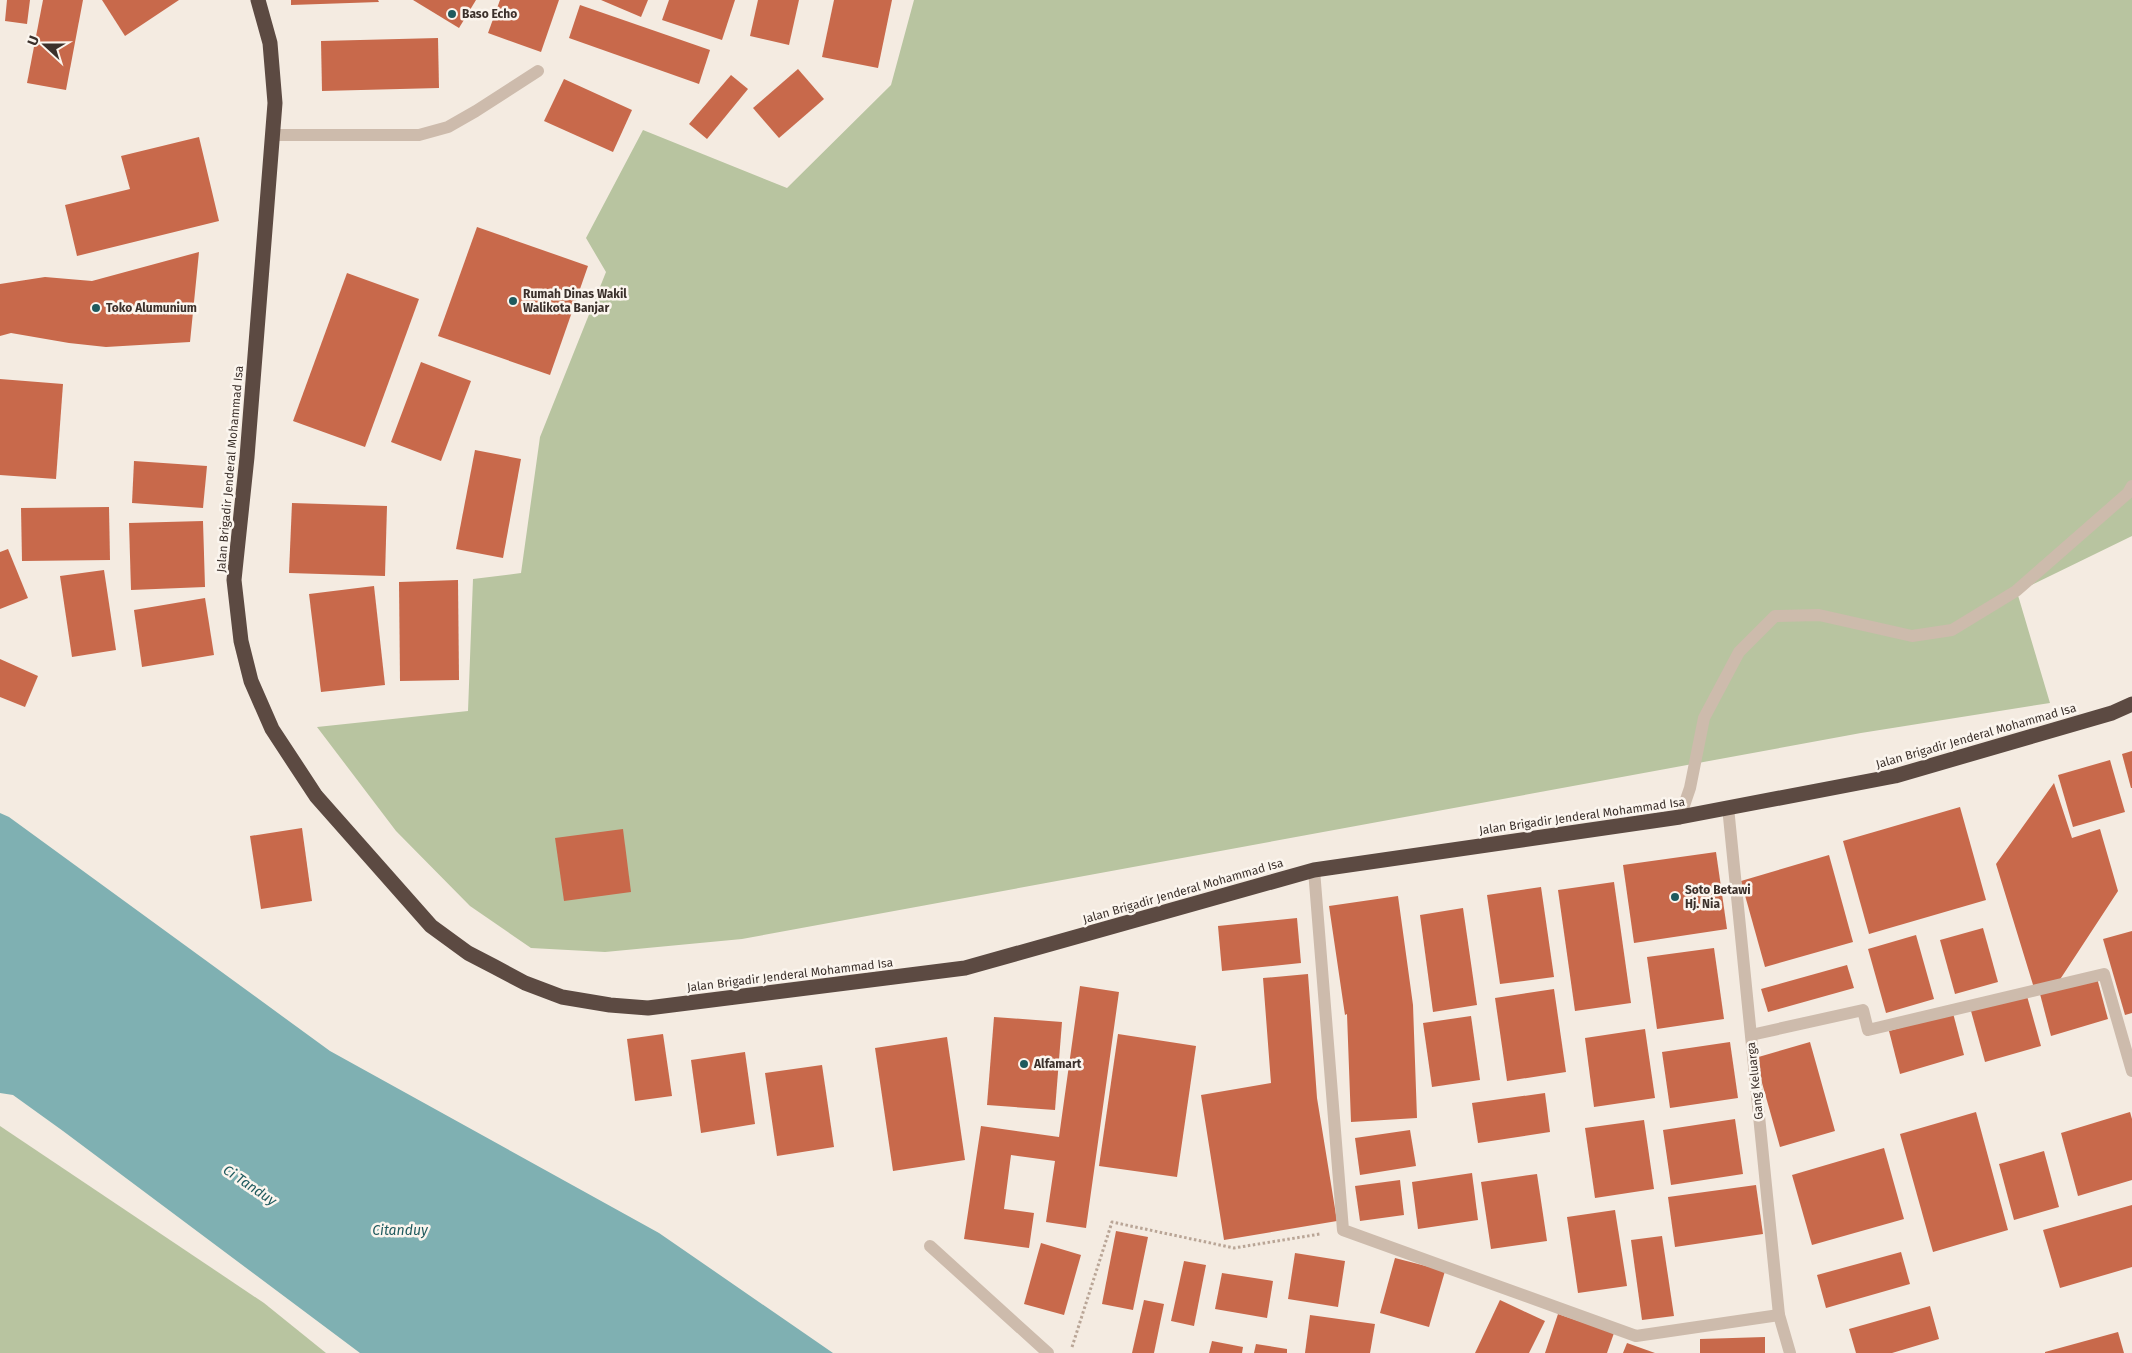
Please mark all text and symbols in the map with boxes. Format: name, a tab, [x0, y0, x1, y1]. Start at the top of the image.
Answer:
place label: Baso Echo	[462, 7, 517, 21]
marker: Baso Echo	[446, 8, 458, 20]
north arrow	[20, 20, 70, 70]
text: U	[24, 33, 43, 48]
place label: Rumah Dinas Wakil Walikota Banjar	[523, 287, 627, 315]
marker: Rumah Dinas Wakil Walikota Banjar	[507, 295, 519, 307]
place label: Toko Alumunium	[106, 301, 197, 315]
marker: Toko Alumunium	[90, 302, 102, 314]
street label: Jalan Brigadir Jenderal Mohammad Isa	[214, 365, 246, 573]
street label: Jalan Brigadir Jenderal Mohammad Isa	[1874, 701, 2078, 771]
street label: Jalan Brigadir Jenderal Mohammad Isa	[1478, 795, 1686, 837]
street label: Jalan Brigadir Jenderal Mohammad Isa	[1081, 856, 1285, 926]
place label: Soto Betawi Hj. Nia	[1685, 883, 1751, 911]
marker: Soto Betawi Hj. Nia	[1669, 891, 1681, 903]
street label: Jalan Brigadir Jenderal Mohammad Isa	[686, 955, 894, 995]
street label: Gang Keluarga	[1744, 1041, 1766, 1121]
place label: Alfamart	[1033, 1057, 1082, 1071]
marker: Alfamart	[1018, 1058, 1030, 1070]
water label: Ci Tanduy	[220, 1161, 281, 1210]
water label: Citanduy	[372, 1222, 429, 1239]

